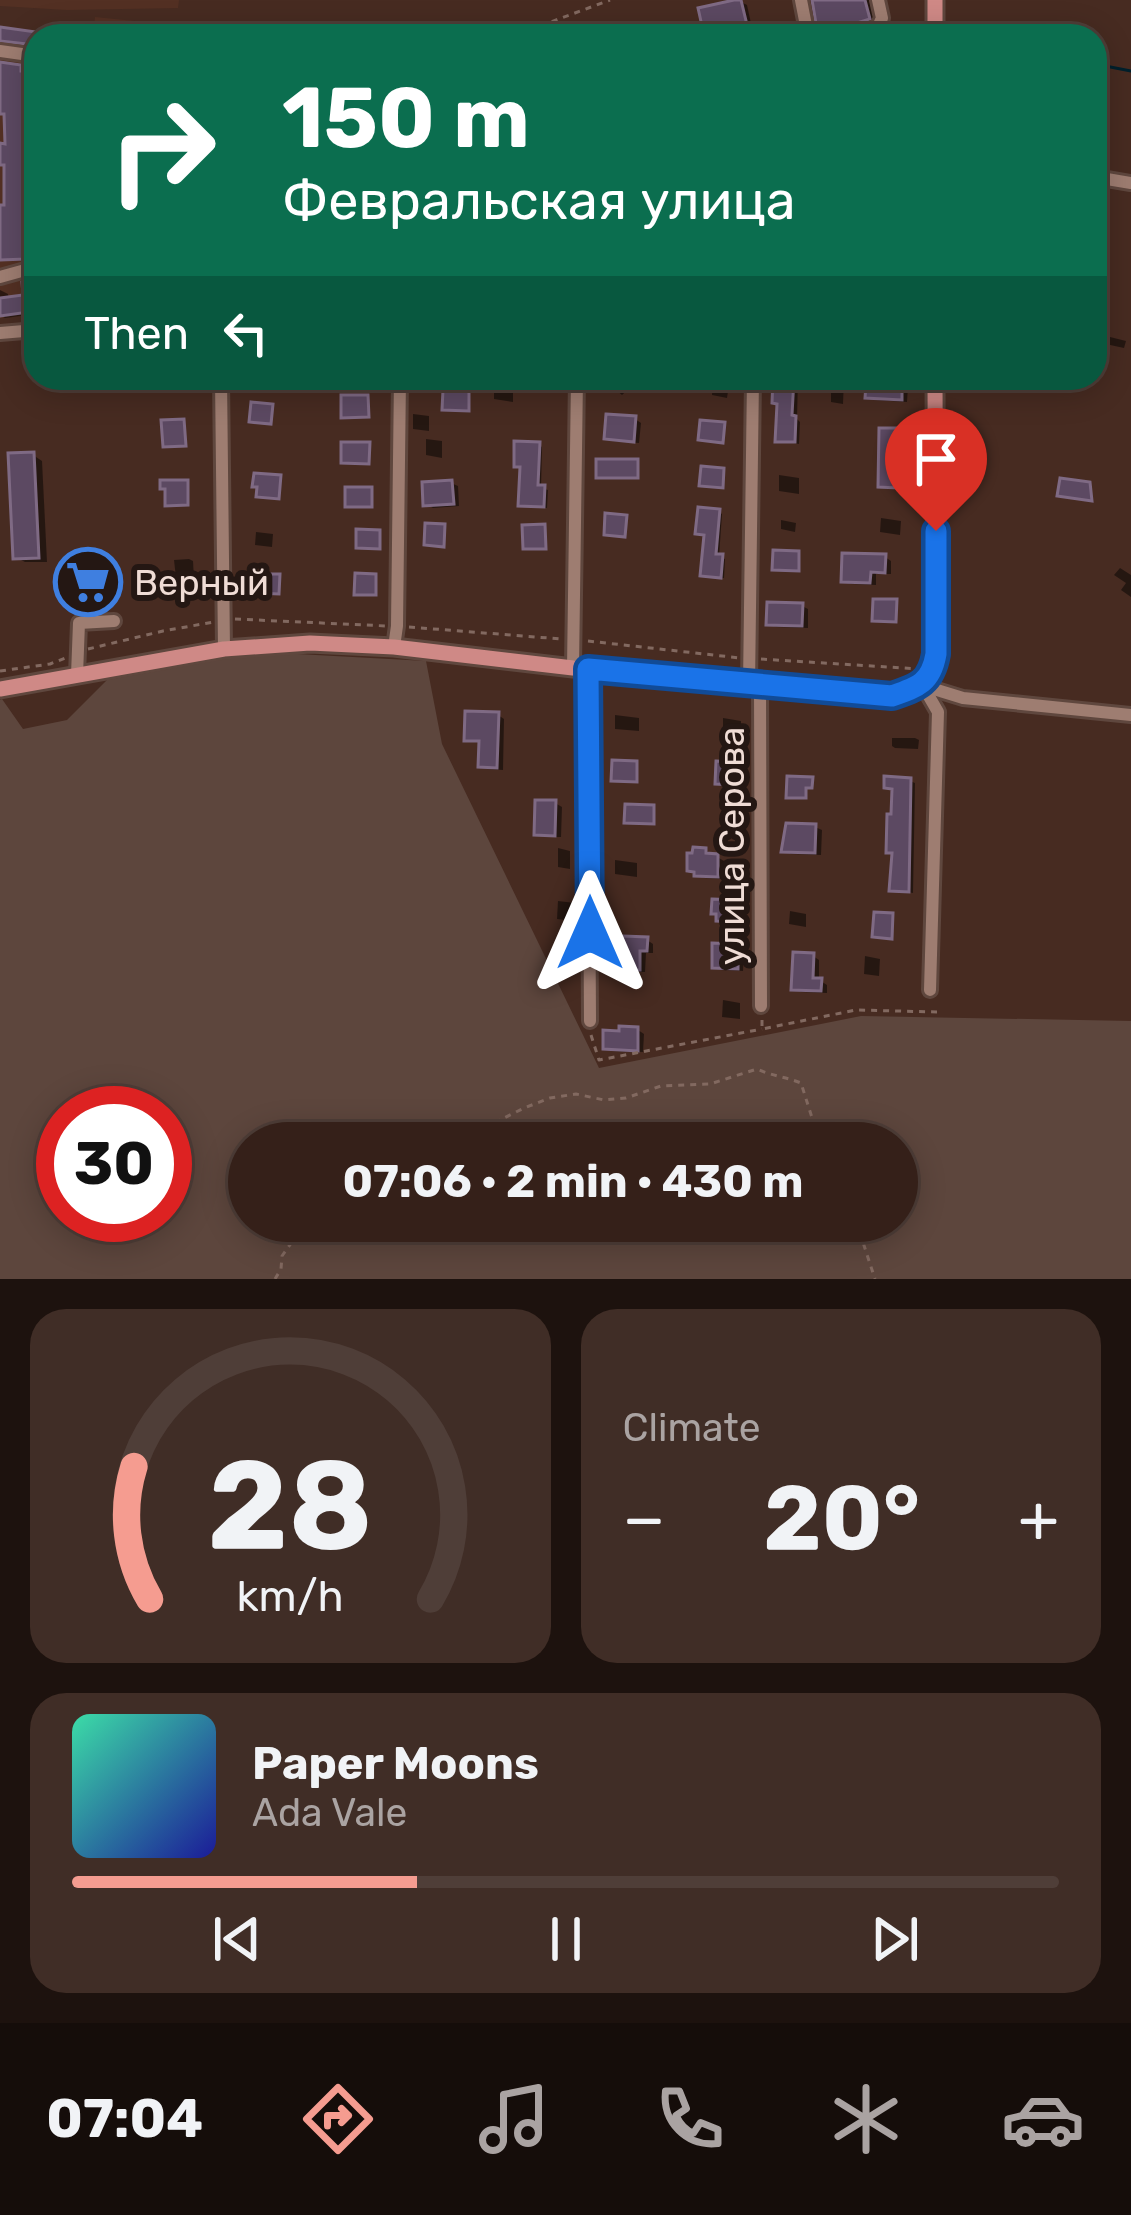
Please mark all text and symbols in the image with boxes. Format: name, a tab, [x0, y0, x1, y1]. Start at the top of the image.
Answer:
text: 150 m	[282, 68, 530, 168]
icon: right	[84, 72, 240, 228]
text: Февральская улица	[282, 169, 796, 233]
icon: left	[213, 300, 279, 366]
text: Then	[84, 307, 189, 360]
pin	[885, 408, 987, 531]
icon: arrive	[903, 426, 969, 492]
supermarket icon: Верный	[53, 547, 123, 617]
place label: Верный	[134, 561, 269, 604]
street label: улица Серова	[710, 727, 753, 965]
position arrow	[527, 870, 653, 996]
speed limit sign: 30	[36, 1086, 192, 1242]
text: 07:06 · 2 min · 430 m	[342, 1155, 804, 1208]
text: Climate	[623, 1405, 761, 1451]
text: 28	[207, 1431, 373, 1579]
text: 20°	[763, 1465, 920, 1572]
text: −	[623, 1479, 665, 1558]
text: +	[1018, 1479, 1059, 1558]
text: km/h	[237, 1571, 344, 1622]
text: Paper Moons	[252, 1737, 539, 1790]
text: Ada Vale	[252, 1790, 407, 1836]
icon: previous	[204, 1906, 270, 1972]
icon: pause	[533, 1906, 599, 1972]
icon: next	[862, 1906, 928, 1972]
icon: directions	[296, 2077, 380, 2161]
icon: music	[472, 2077, 556, 2161]
icon: phone	[648, 2077, 732, 2161]
icon: climate	[824, 2077, 908, 2161]
icon: car	[1001, 2077, 1085, 2161]
text: 07:04	[46, 2087, 203, 2151]

